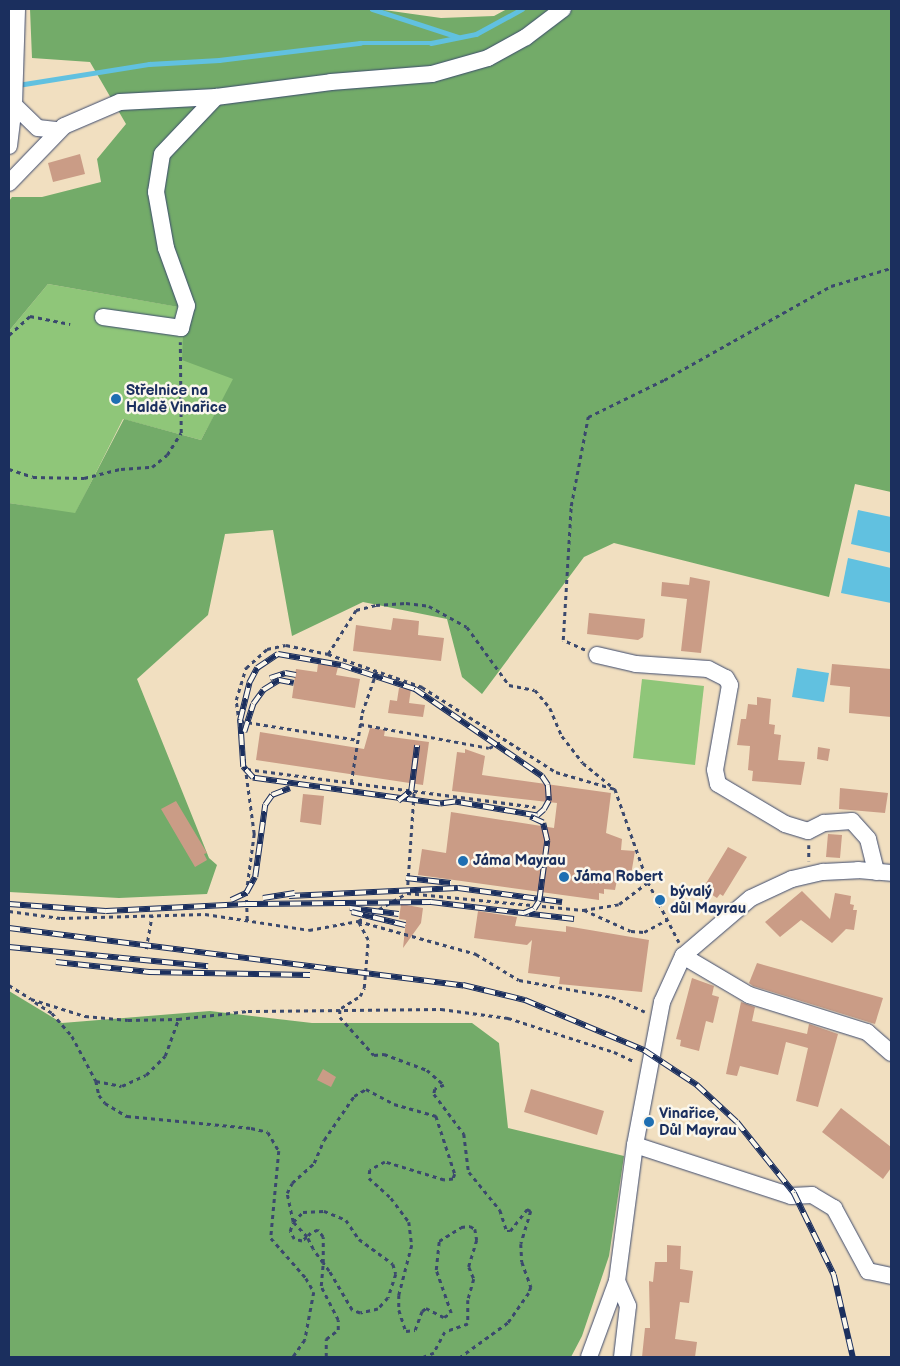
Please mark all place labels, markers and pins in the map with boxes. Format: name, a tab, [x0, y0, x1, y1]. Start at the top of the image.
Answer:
place label: Střelnice na Haldě Vinařice	[126, 381, 227, 416]
marker: Střelnice na Haldě Vinařice	[110, 393, 122, 405]
place label: Jáma Mayrau	[473, 852, 566, 870]
marker: Jáma Mayrau	[457, 855, 469, 867]
place label: Jáma Robert	[574, 868, 663, 886]
marker: Jáma Robert	[558, 871, 570, 883]
place label: bývalý důl Mayrau	[670, 882, 746, 917]
marker: bývalý důl Mayrau	[654, 894, 666, 906]
place label: Vinařice, Důl Mayrau	[659, 1104, 737, 1139]
marker: Vinařice, Důl Mayrau	[643, 1116, 655, 1128]

